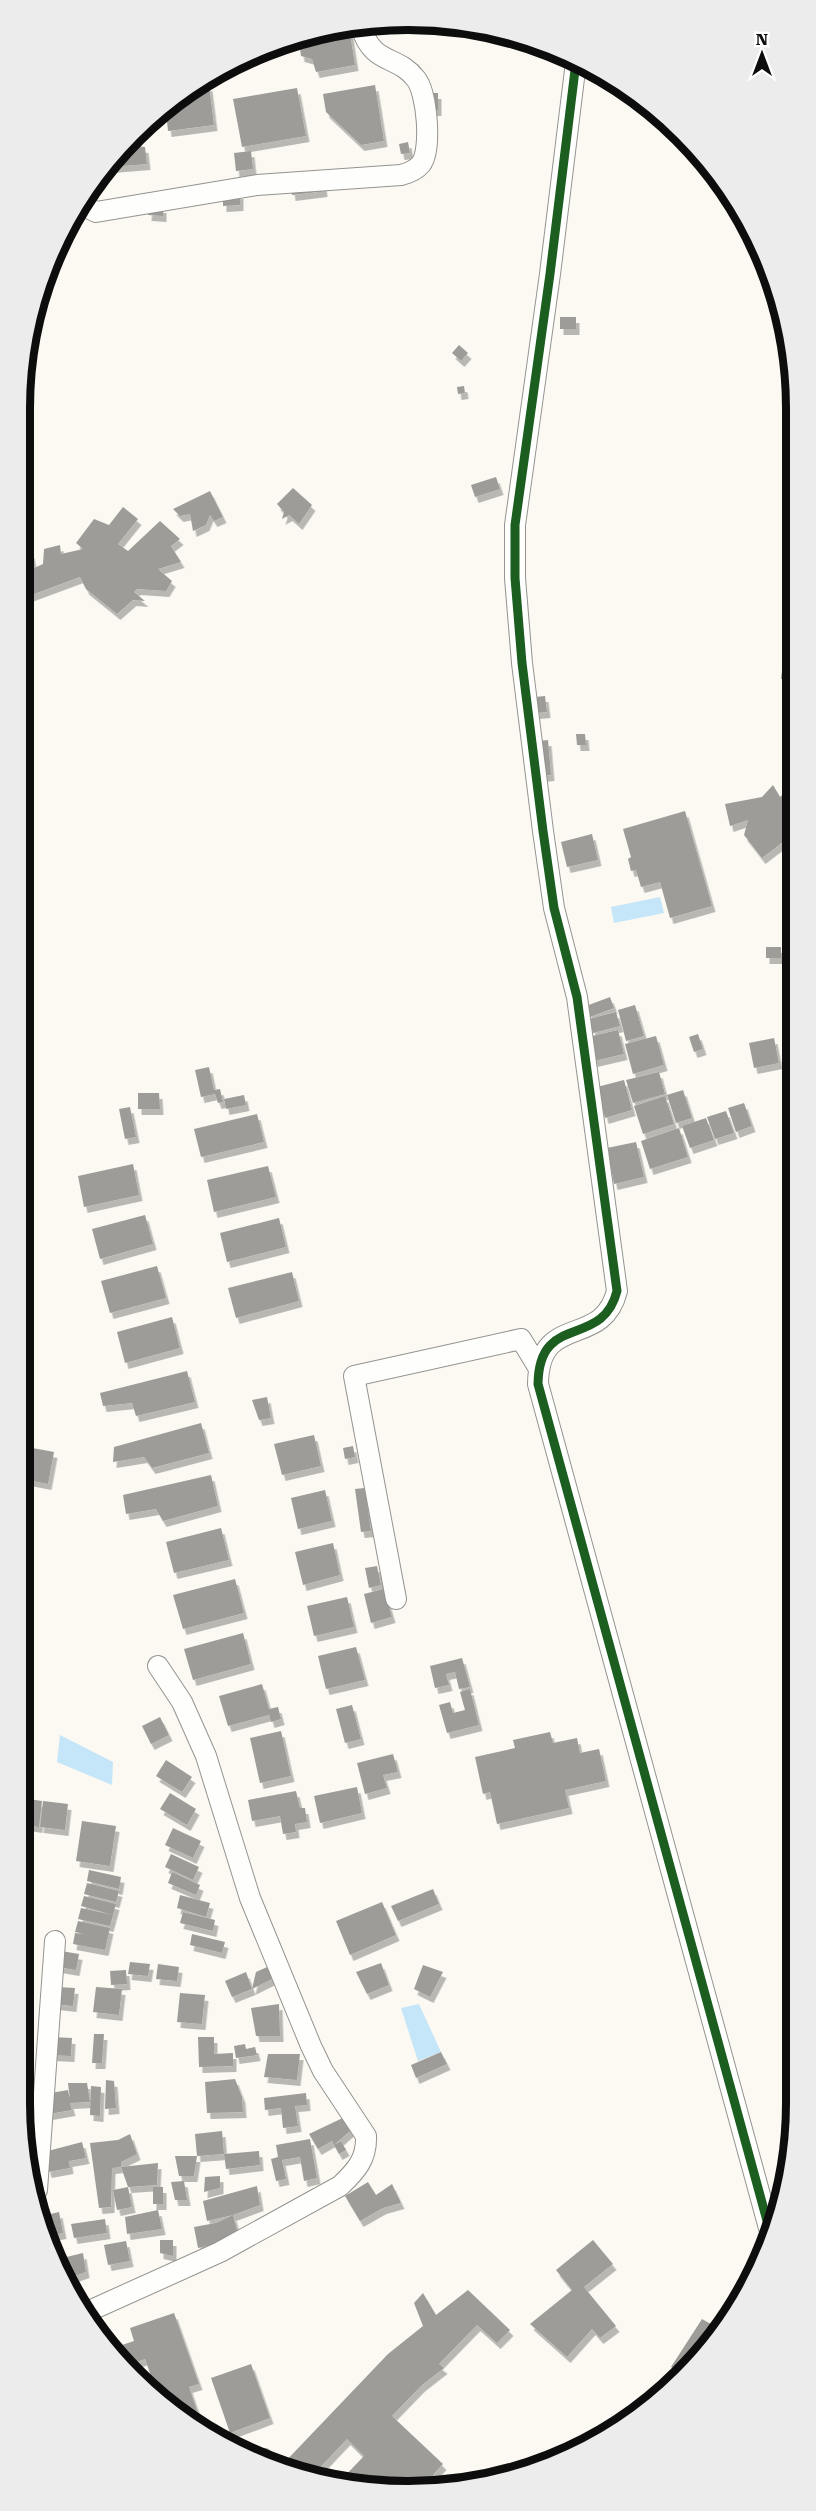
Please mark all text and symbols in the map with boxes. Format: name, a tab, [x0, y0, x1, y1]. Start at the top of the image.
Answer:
north arrow	[732, 24, 792, 84]
text: N	[756, 30, 768, 49]

